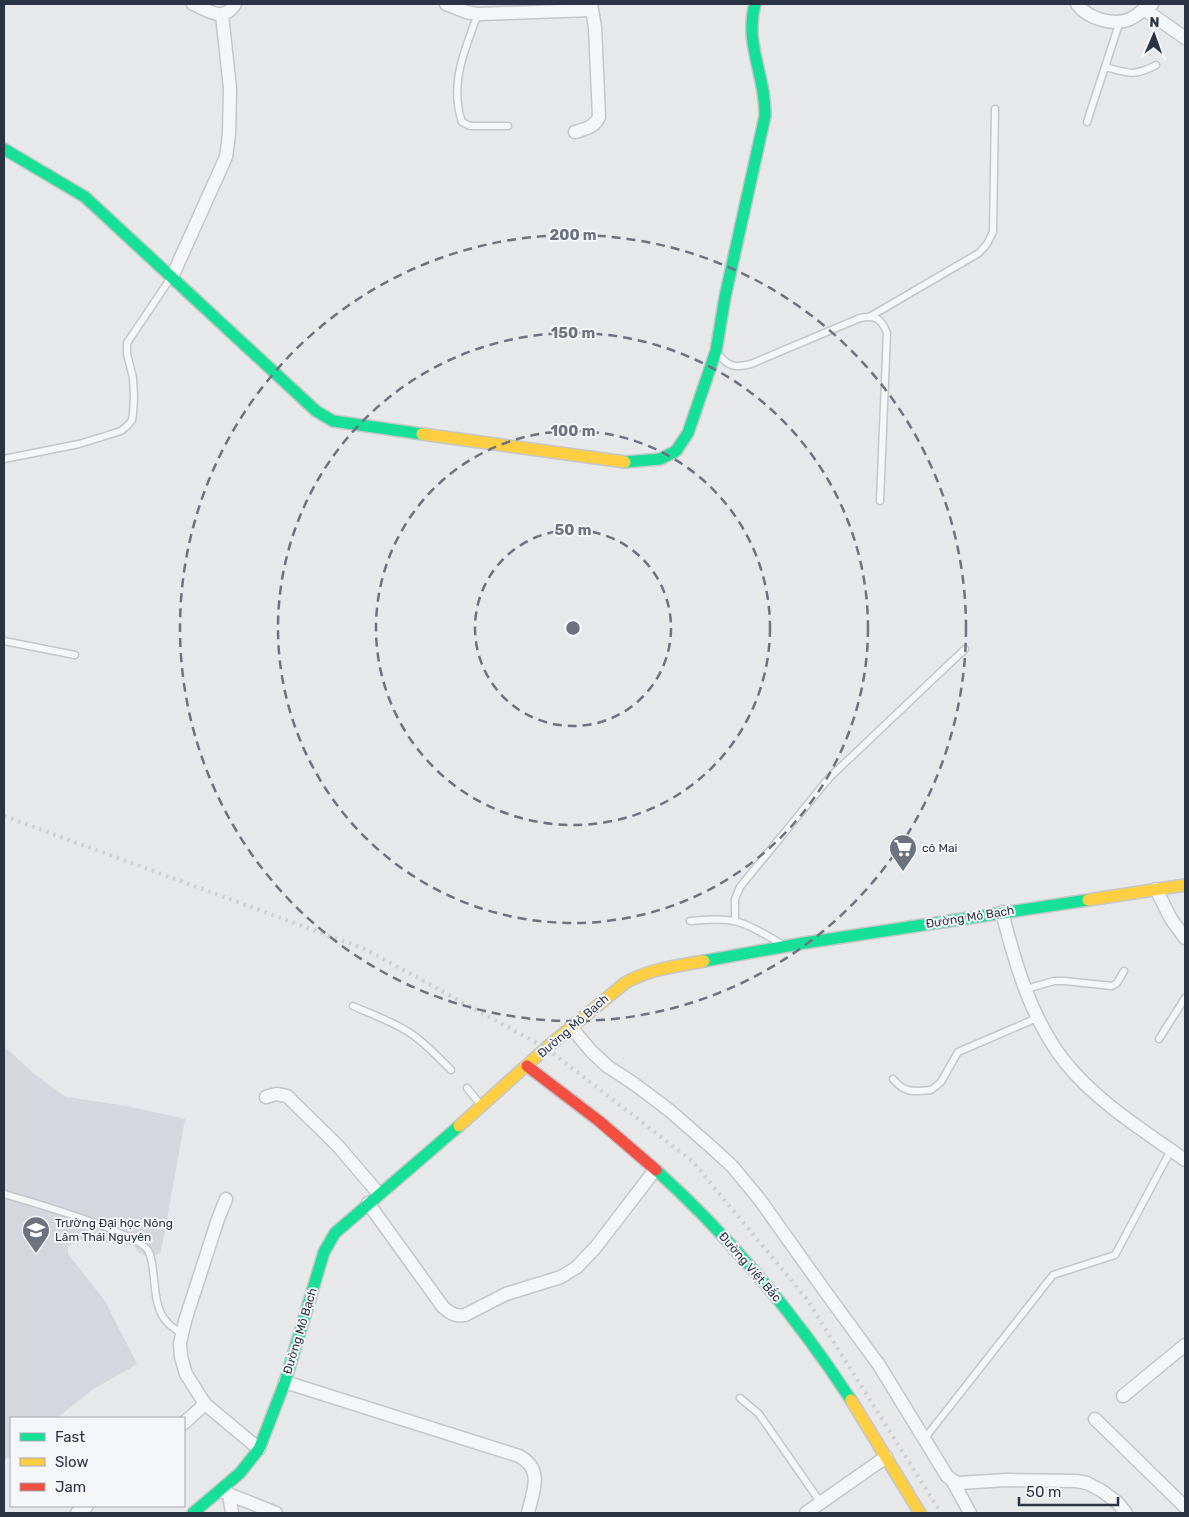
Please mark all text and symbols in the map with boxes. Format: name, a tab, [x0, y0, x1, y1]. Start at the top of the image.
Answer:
north arrow	[1129, 10, 1179, 60]
text: N	[1149, 14, 1160, 31]
text: 200 m	[549, 226, 597, 244]
text: 150 m	[551, 324, 595, 342]
text: 100 m	[551, 422, 595, 440]
text: 50 m	[555, 521, 591, 539]
centre of rings	[564, 619, 582, 637]
supermarket icon: cô Mai	[888, 833, 918, 872]
place label: cô Mai	[922, 841, 958, 855]
street label: Đường Mỏ Bạch	[925, 903, 1015, 931]
street label: Đường Mỏ Bạch	[535, 991, 611, 1061]
school or university icon: Trường Đại học Nông Lâm Thái Nguyên	[21, 1215, 51, 1254]
place label: Trường Đại học Nông Lâm Thái Nguyên	[55, 1216, 173, 1244]
street label: Đường Việt Bắc	[716, 1229, 785, 1305]
street label: Đường Mỏ Bạch	[280, 1286, 320, 1376]
legend	[10, 1417, 185, 1507]
text: Fast	[55, 1428, 85, 1446]
text: Slow	[55, 1453, 88, 1471]
scale bar	[1019, 1474, 1118, 1506]
text: Jam	[55, 1478, 86, 1496]
text: 50 m	[1026, 1483, 1061, 1501]

